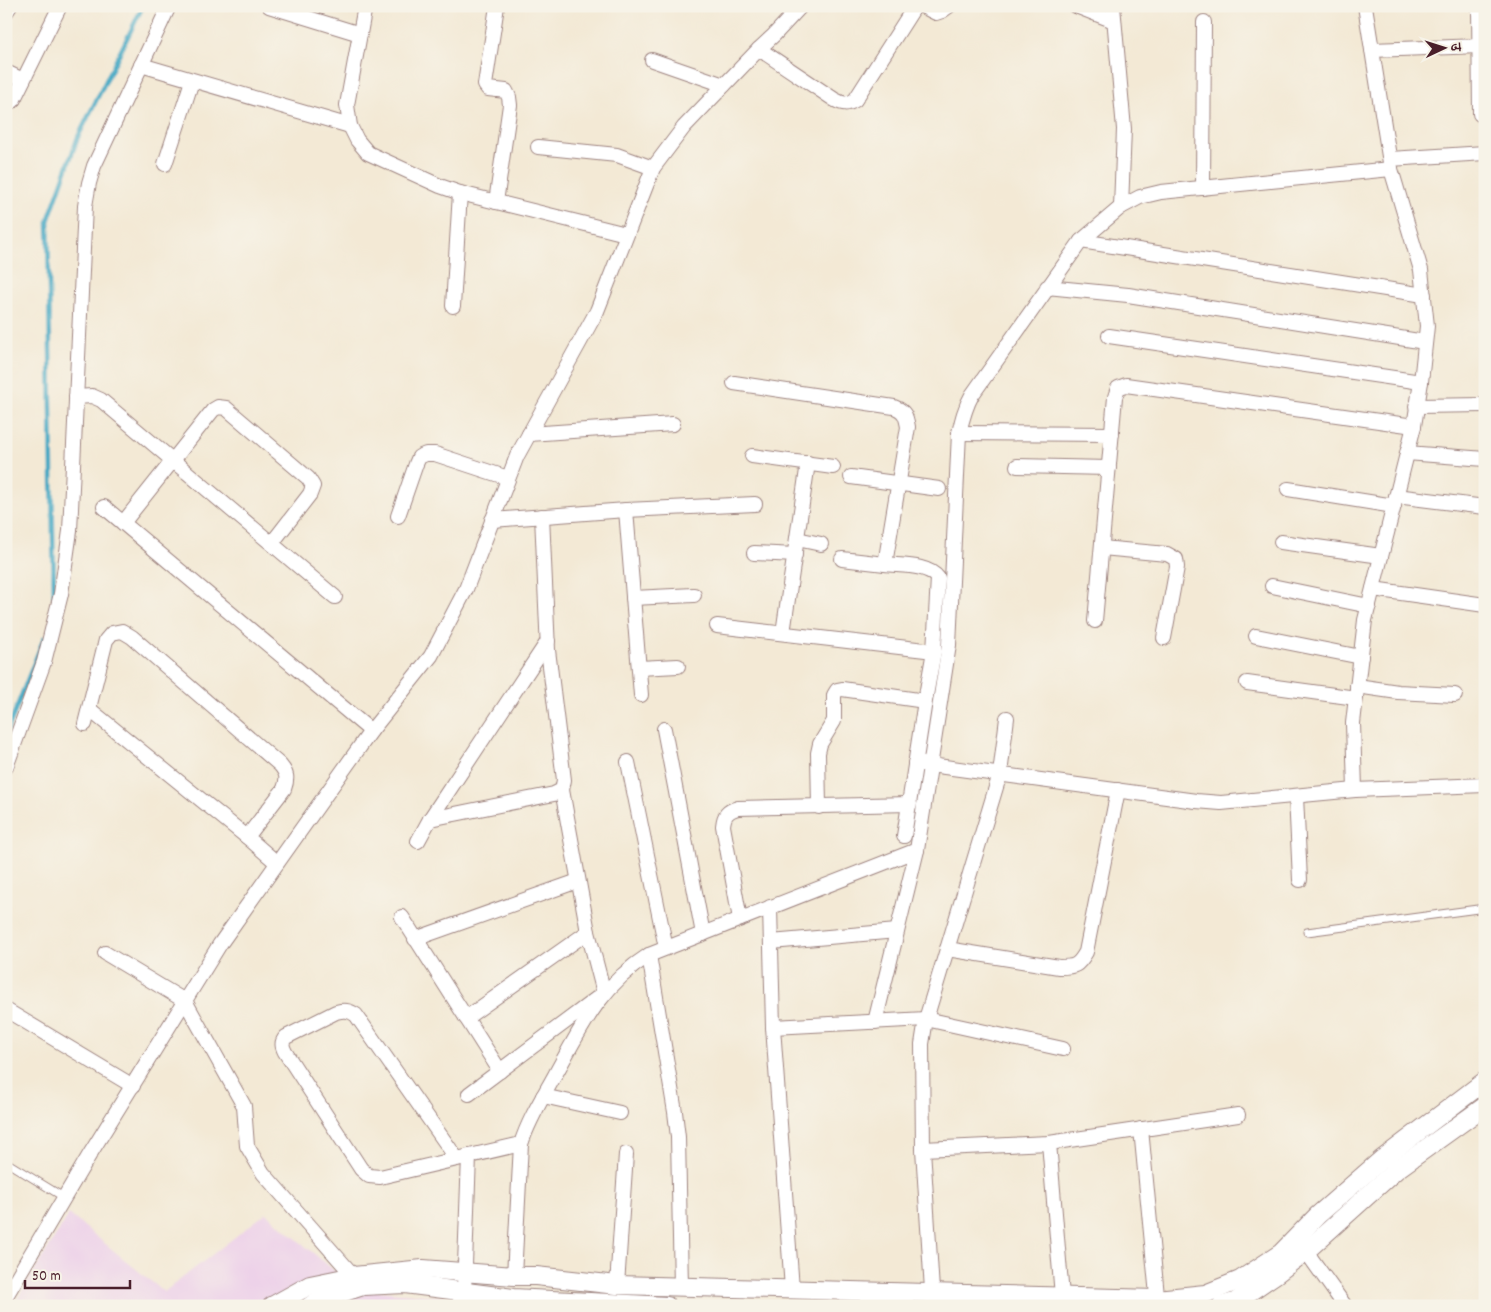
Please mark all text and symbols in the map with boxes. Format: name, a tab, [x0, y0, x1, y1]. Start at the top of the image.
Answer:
north arrow	[1418, 22, 1468, 72]
text: उ	[1445, 42, 1465, 53]
scale bar	[25, 1257, 130, 1289]
text: 50 m	[32, 1266, 61, 1288]

